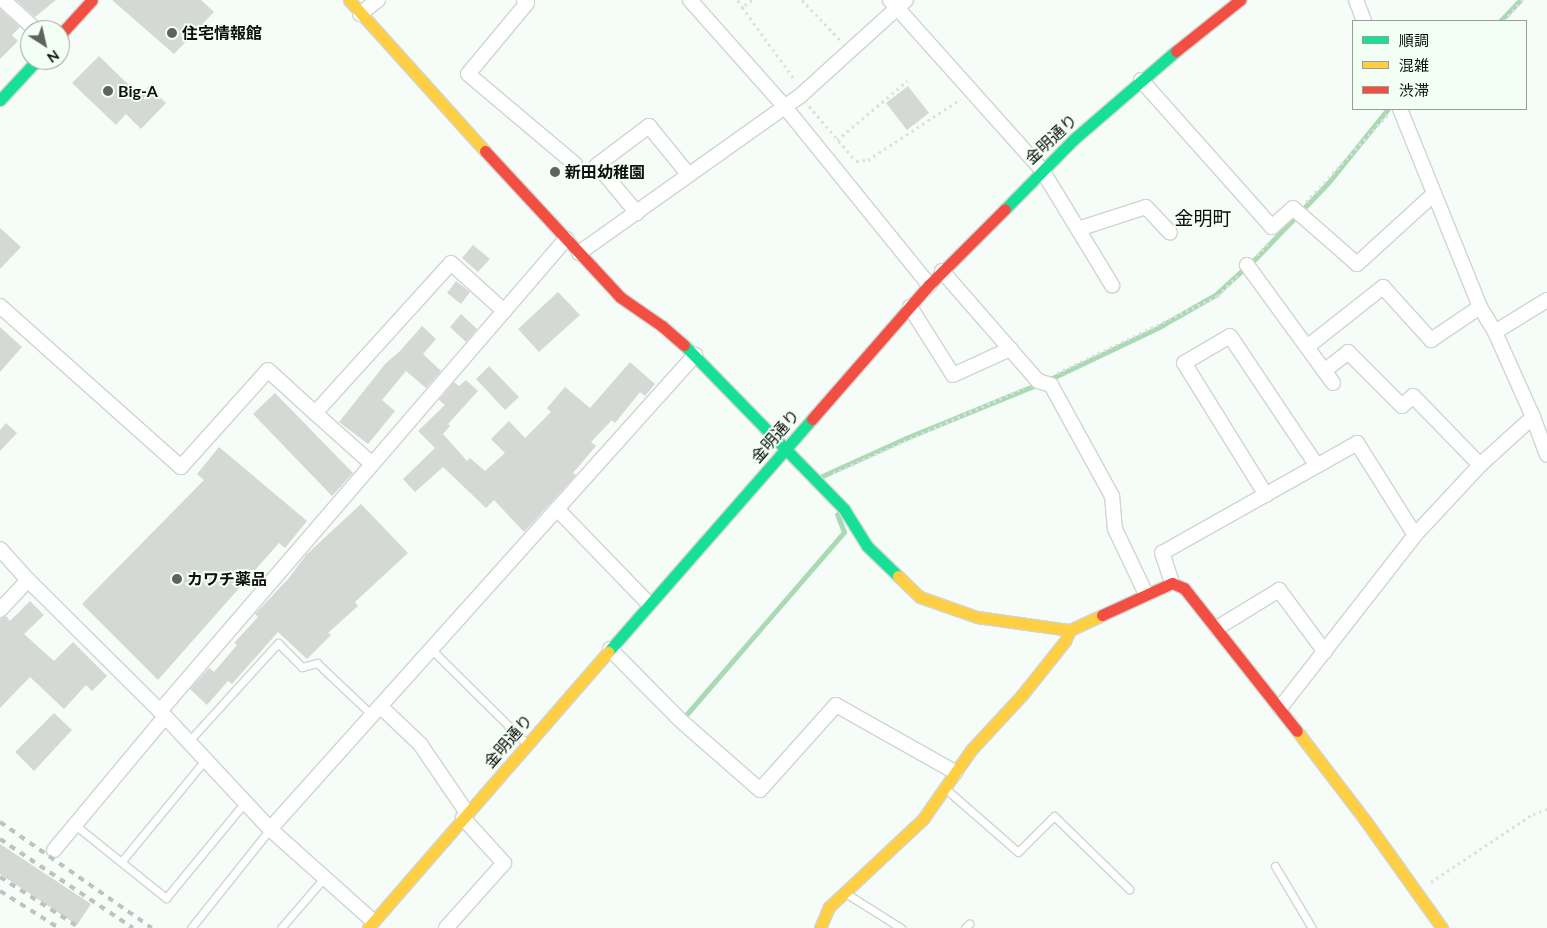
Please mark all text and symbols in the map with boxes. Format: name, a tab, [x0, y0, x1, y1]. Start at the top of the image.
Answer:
north arrow	[20, 20, 70, 70]
legend	[1352, 20, 1527, 110]
place label: 住宅情報館	[182, 23, 262, 43]
marker: 住宅情報館	[166, 27, 178, 39]
text: 順調	[1399, 31, 1429, 49]
text: N	[44, 47, 63, 67]
text: 混雑	[1399, 56, 1429, 74]
place label: Big-A	[118, 81, 158, 101]
text: 渋滞	[1399, 81, 1429, 99]
marker: Big-A	[102, 85, 114, 97]
street label: 金明通り	[1021, 110, 1081, 168]
place label: 新田幼稚園	[565, 162, 645, 182]
marker: 新田幼稚園	[549, 166, 561, 178]
district label: 金明町	[1175, 207, 1231, 229]
street label: 金明通り	[747, 406, 803, 466]
place label: カワチ薬品	[187, 569, 267, 589]
marker: カワチ薬品	[171, 573, 183, 585]
street label: 金明通り	[480, 711, 536, 771]

